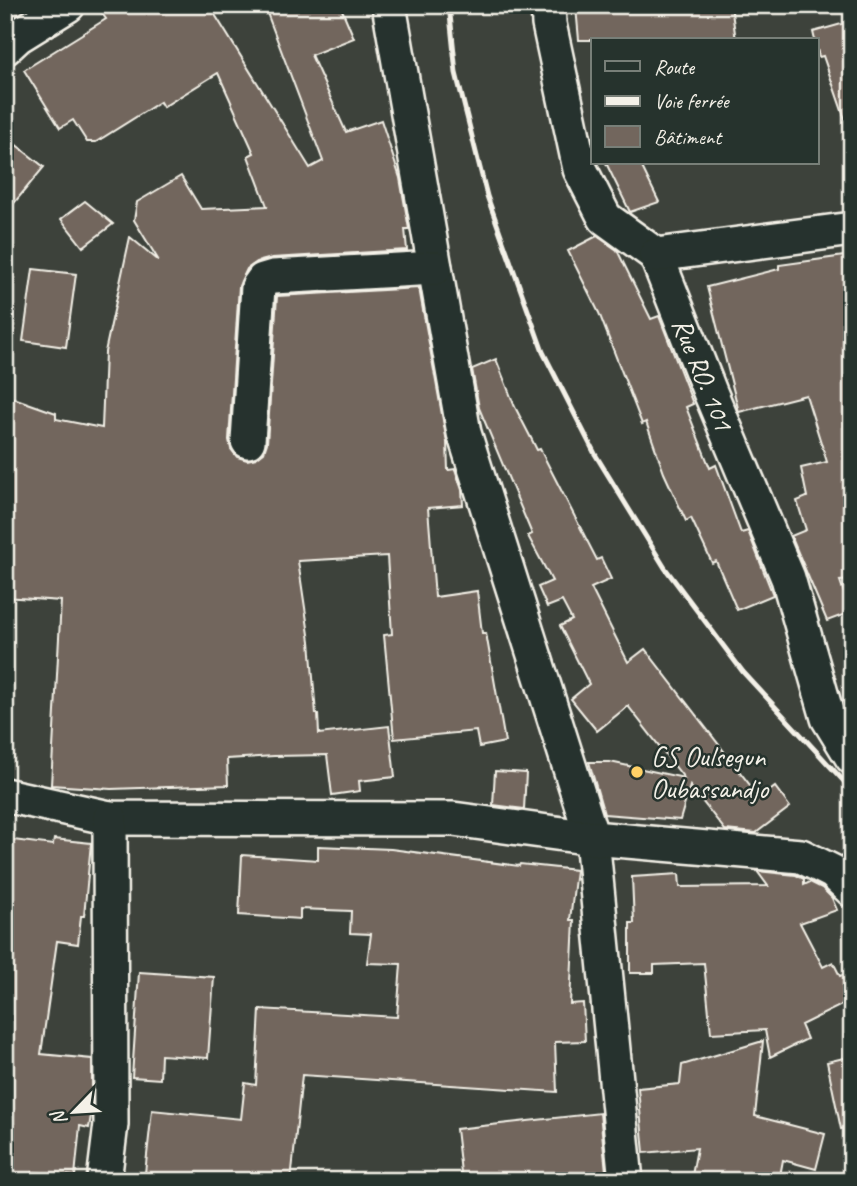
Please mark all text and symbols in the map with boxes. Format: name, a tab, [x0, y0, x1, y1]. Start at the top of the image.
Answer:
legend	[591, 38, 818, 164]
text: Route	[654, 54, 695, 80]
text: Voie ferrée	[654, 88, 731, 114]
text: Bâtiment	[654, 124, 723, 150]
street label: Rue RO. 101	[665, 313, 742, 437]
place label: GS Oulsegun Oubassandjo	[651, 739, 770, 806]
marker: GS Oulsegun Oubassandjo	[629, 764, 645, 780]
north arrow	[38, 1078, 108, 1148]
text: N	[45, 1105, 73, 1129]

